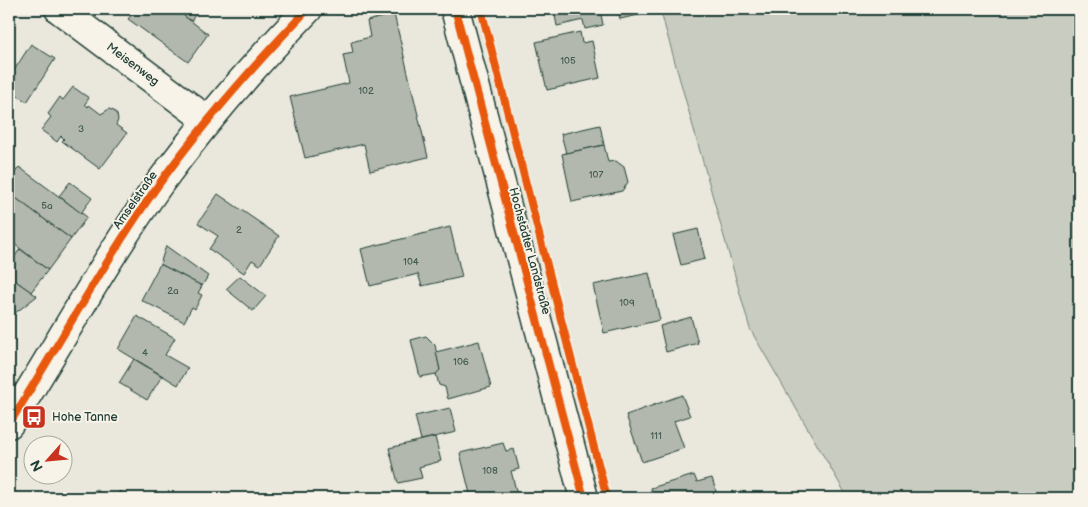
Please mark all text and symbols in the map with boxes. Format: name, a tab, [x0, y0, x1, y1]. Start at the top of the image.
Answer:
street label: Meisenweg	[103, 40, 162, 89]
house number: 105	[560, 55, 576, 67]
house number: 102	[358, 85, 374, 97]
house number: 3	[78, 123, 84, 135]
street label: Amselstraße	[110, 168, 161, 232]
house number: 107	[589, 169, 603, 181]
street label: Hochstädter Landstraße	[505, 186, 554, 316]
house number: 5a	[41, 200, 53, 212]
house number: 2	[236, 224, 242, 236]
house number: 104	[403, 256, 419, 268]
house number: 2a	[167, 285, 179, 297]
house number: 109	[619, 297, 635, 309]
house number: 4	[142, 347, 148, 359]
house number: 106	[453, 356, 469, 368]
bus stop icon: Hohe Tanne	[21, 404, 47, 430]
place label: Hohe Tanne	[52, 410, 118, 425]
house number: 111	[650, 430, 662, 442]
north arrow	[22, 434, 72, 484]
text: N	[27, 457, 47, 474]
house number: 108	[482, 465, 498, 477]

